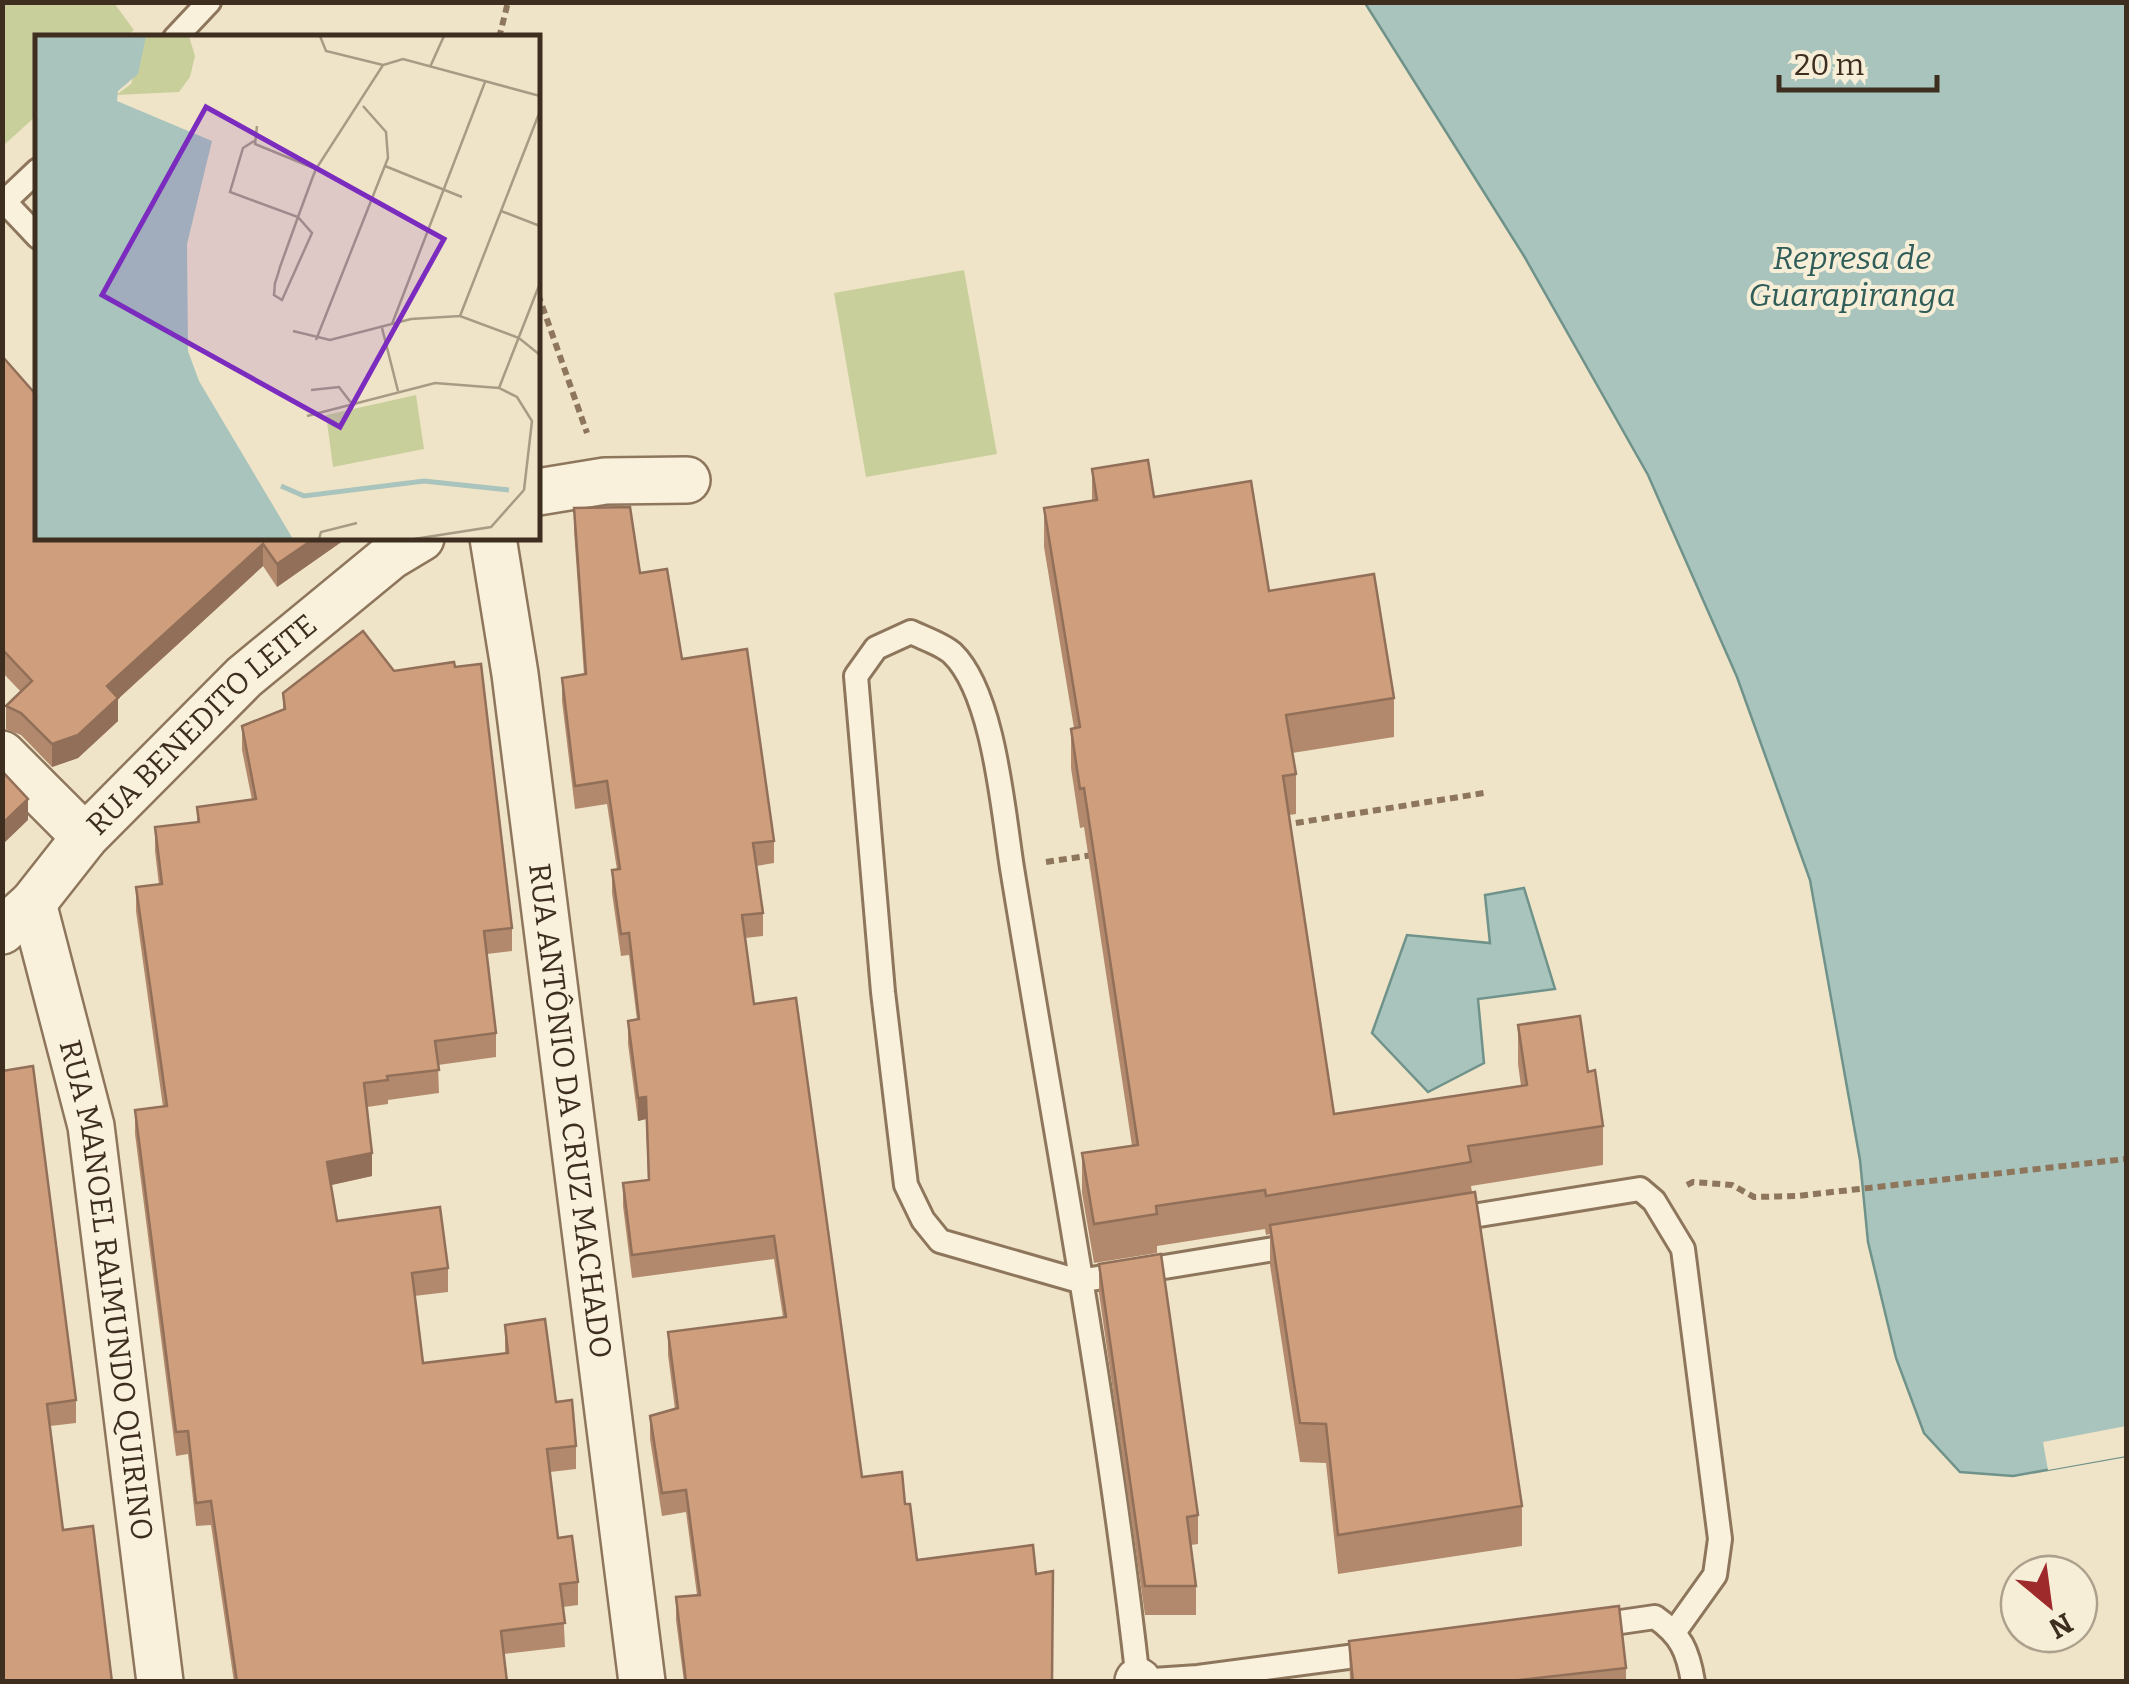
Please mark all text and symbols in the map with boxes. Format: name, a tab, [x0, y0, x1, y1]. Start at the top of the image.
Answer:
scale bar	[1779, 30, 1936, 92]
inset map	[35, 35, 540, 540]
text: 20 m	[1794, 47, 1865, 83]
water label: Represa de Guarapiranga	[1748, 239, 1956, 314]
street label: RUA BENEDITO LEITE	[79, 607, 324, 843]
street label: RUA ANTÔNIO DA CRUZ MACHADO	[521, 861, 619, 1360]
street label: RUA MANOEL RAIMUNDO QUIRINO	[51, 1036, 160, 1542]
north arrow	[1999, 1554, 2099, 1654]
text: N	[2043, 1606, 2078, 1645]

